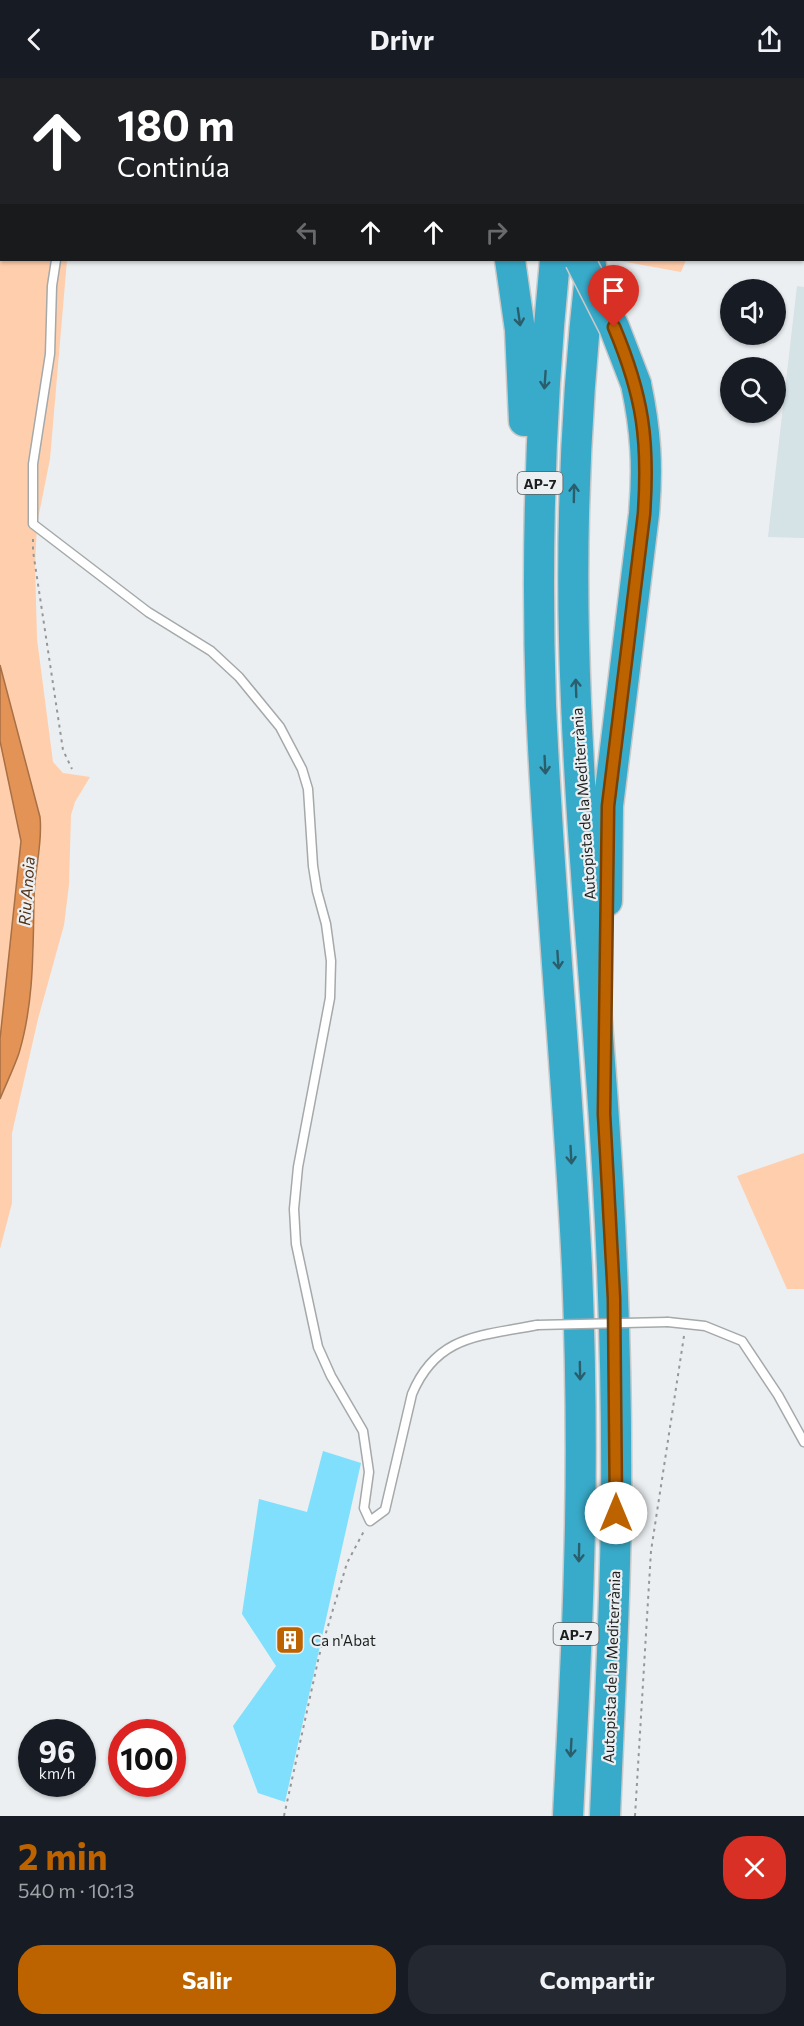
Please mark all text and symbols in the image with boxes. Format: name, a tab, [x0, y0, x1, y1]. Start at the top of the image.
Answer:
icon: back	[18, 23, 51, 56]
text: Drivr	[370, 23, 434, 56]
icon: share	[753, 23, 786, 56]
text: 180 m	[117, 98, 235, 150]
icon: ahead	[18, 102, 96, 180]
text: Continúa	[117, 150, 230, 183]
icon: left	[291, 216, 324, 249]
icon: ahead	[354, 216, 387, 249]
icon: ahead	[417, 216, 450, 249]
icon: right	[480, 216, 513, 249]
pin	[588, 265, 639, 327]
icon: arrive	[597, 274, 630, 307]
map controls	[720, 279, 786, 423]
button: sound	[720, 279, 786, 345]
one-way arrow	[513, 307, 524, 327]
button: search	[720, 357, 786, 423]
one-way arrow	[539, 370, 550, 390]
road number: AP-7	[518, 472, 562, 494]
one-way arrow	[568, 484, 580, 504]
one-way arrow	[570, 678, 581, 698]
street label: Autopista de la Mediterrània	[567, 707, 599, 901]
one-way arrow	[540, 755, 551, 775]
water label: Riu Anoia	[14, 856, 38, 926]
one-way arrow	[552, 950, 563, 969]
one-way arrow	[565, 1145, 576, 1165]
one-way arrow	[574, 1361, 585, 1381]
position arrow	[584, 1481, 648, 1545]
one-way arrow	[574, 1543, 585, 1563]
street label: Autopista de la Mediterrània	[599, 1570, 623, 1764]
road number: AP-7	[554, 1623, 598, 1645]
building icon: Ca n'Abat	[274, 1624, 306, 1656]
place label: Ca n'Abat	[311, 1631, 376, 1649]
speed limit sign: 100	[108, 1719, 186, 1797]
text: 96	[38, 1732, 76, 1769]
one-way arrow	[565, 1737, 576, 1757]
text: km/h	[39, 1764, 75, 1782]
text: 2 min	[18, 1833, 108, 1877]
button: close	[723, 1836, 786, 1899]
text: 540 m · 10:13	[18, 1878, 134, 1902]
button: Salir	[18, 1945, 396, 2014]
button: Compartir	[408, 1945, 786, 2014]

